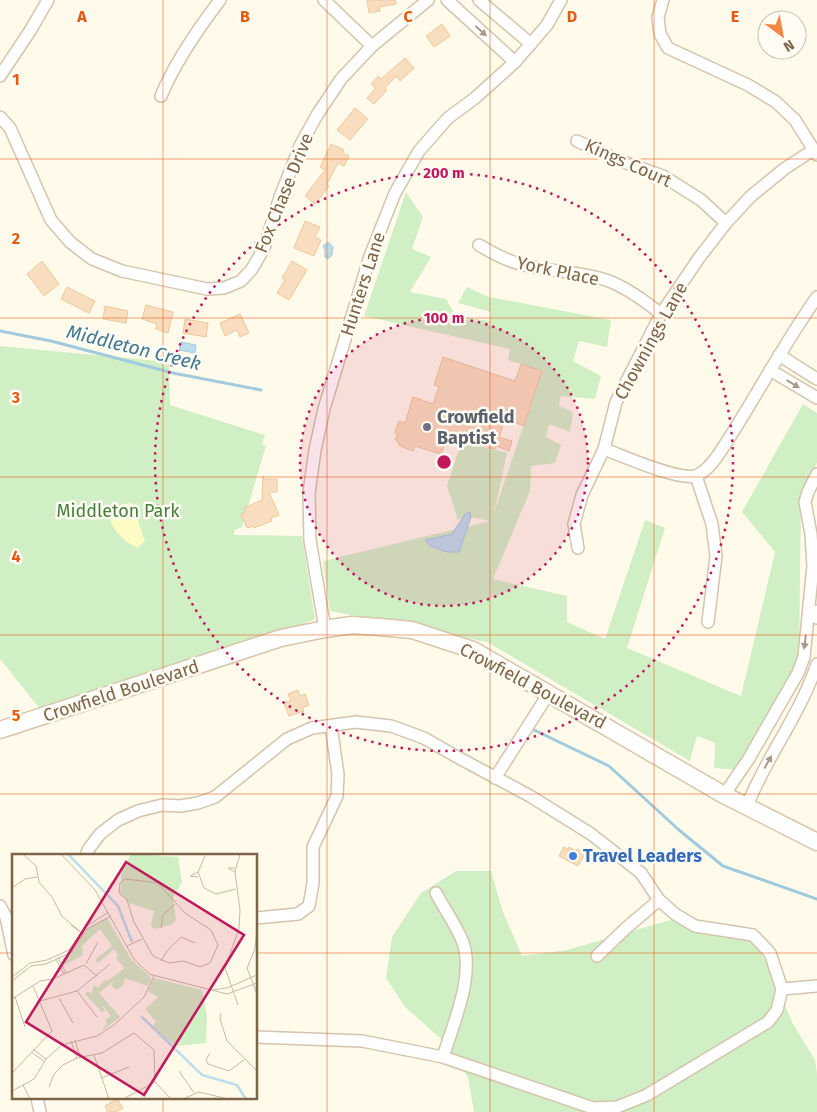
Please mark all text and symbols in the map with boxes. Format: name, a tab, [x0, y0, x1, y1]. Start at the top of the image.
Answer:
text: A	[76, 7, 87, 26]
text: B	[240, 7, 250, 26]
text: C	[403, 7, 413, 26]
text: D	[567, 7, 577, 26]
text: E	[731, 7, 739, 26]
north arrow	[757, 10, 807, 60]
one-way arrow	[475, 25, 487, 37]
text: N	[780, 36, 797, 55]
text: 1	[12, 70, 20, 89]
street label: Fox Chase Drive	[250, 130, 318, 256]
street label: Kings Court	[581, 134, 675, 192]
text: 200 m	[423, 164, 465, 182]
text: 2	[12, 229, 20, 248]
street label: Hunters Lane	[336, 229, 390, 339]
street label: York Place	[515, 252, 601, 290]
street label: Chownings Lane	[610, 278, 692, 404]
text: 100 m	[424, 309, 464, 327]
water label: Middleton Creek	[64, 320, 203, 375]
one-way arrow	[787, 379, 800, 388]
text: 3	[11, 388, 20, 407]
place label: Crowfield Baptist	[437, 406, 515, 449]
marker: Crowfield Baptist	[421, 421, 433, 433]
centre of rings	[435, 453, 453, 471]
park label: Middleton Park	[56, 500, 180, 522]
text: 4	[11, 547, 21, 566]
one-way arrow	[801, 634, 809, 650]
street label: Crowfield Boulevard	[456, 638, 610, 734]
street label: Crowfield Boulevard	[40, 655, 202, 727]
text: 5	[12, 706, 21, 725]
one-way arrow	[763, 756, 772, 769]
place label: Travel Leaders	[583, 845, 702, 867]
marker: Travel Leaders	[567, 850, 579, 862]
inset map	[12, 854, 258, 1100]

